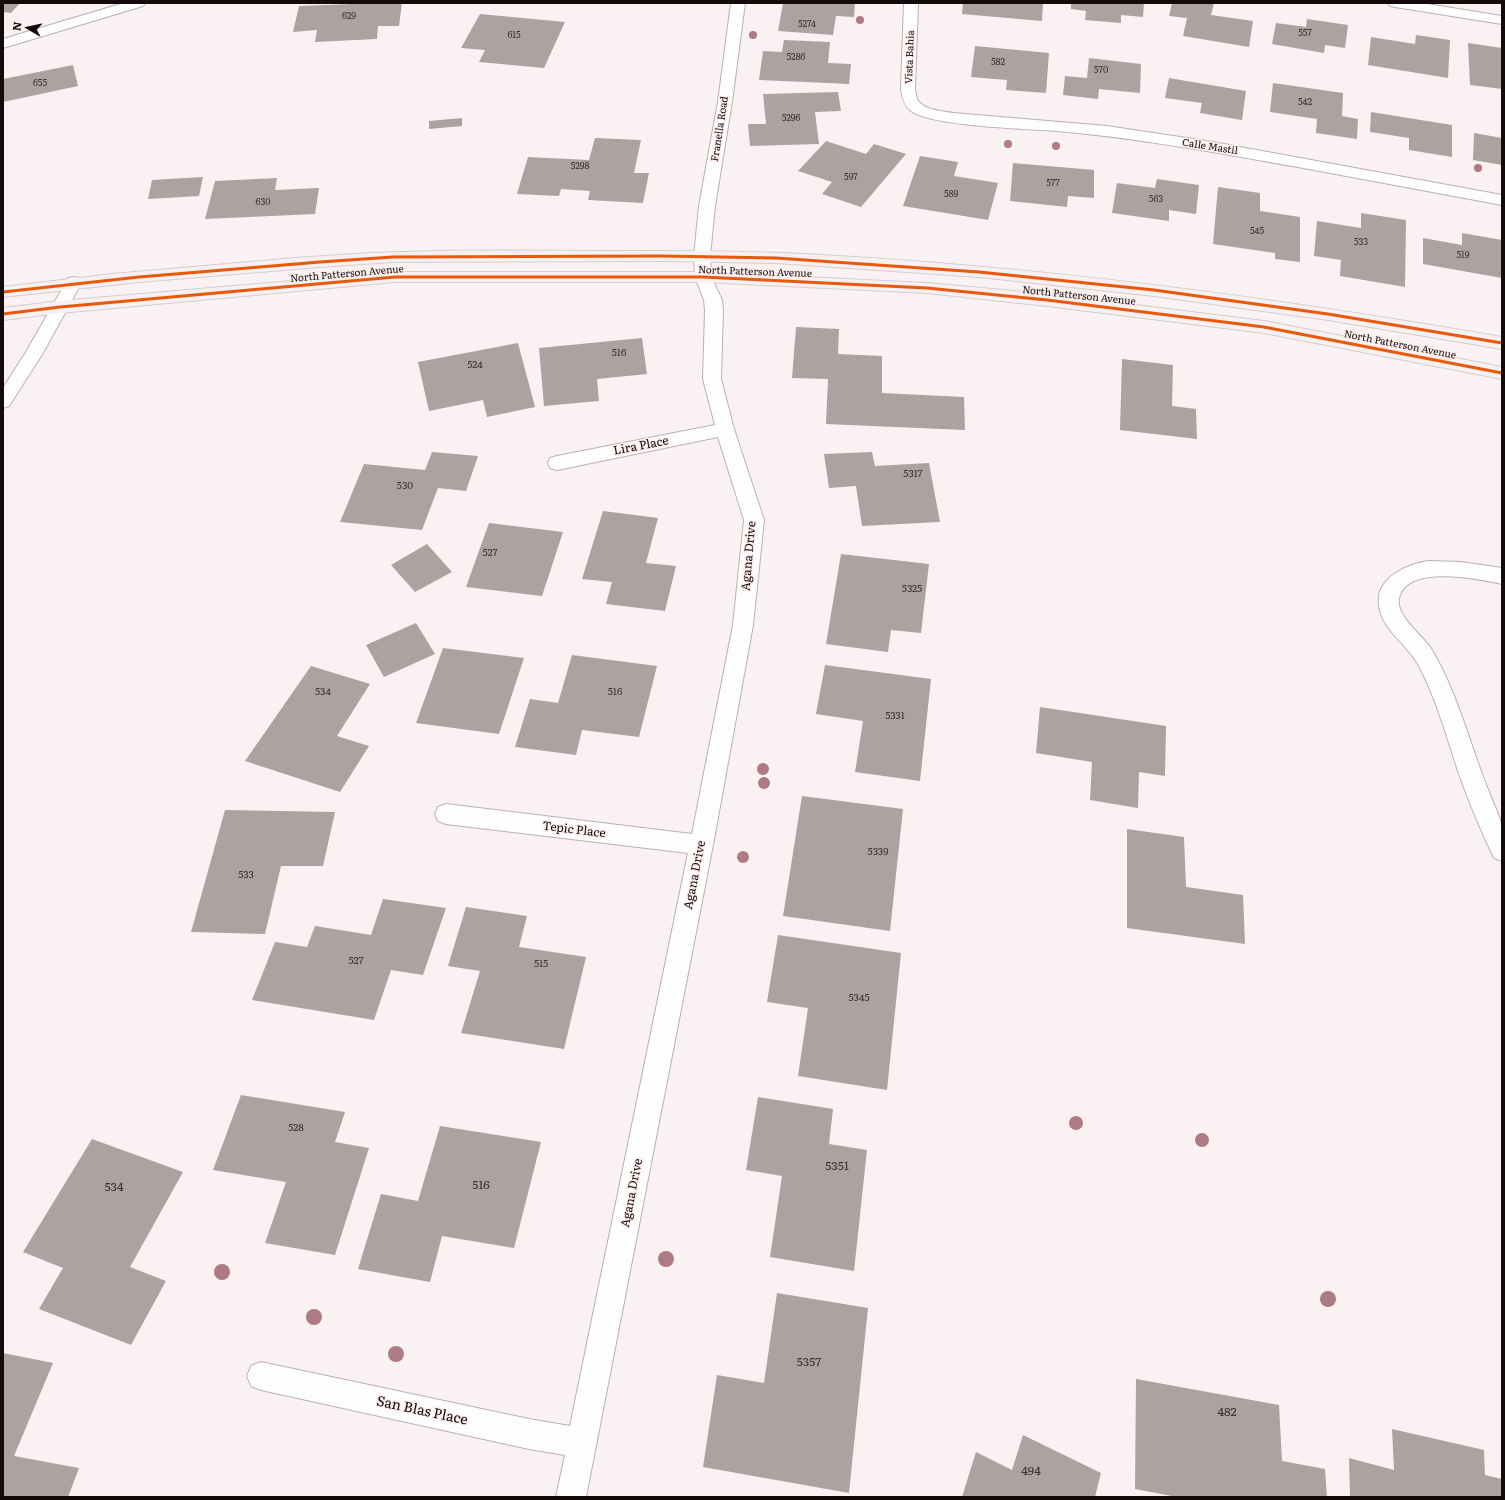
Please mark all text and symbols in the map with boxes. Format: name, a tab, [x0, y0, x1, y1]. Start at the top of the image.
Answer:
north arrow	[8, 8, 48, 48]
house number: 629	[342, 11, 356, 21]
house number: 5274	[798, 19, 816, 29]
text: N	[8, 20, 25, 32]
house number: 557	[1298, 28, 1312, 38]
house number: 615	[507, 30, 521, 40]
street label: Vista Bahia	[903, 30, 917, 84]
house number: 5286	[787, 52, 805, 62]
house number: 582	[991, 57, 1005, 67]
house number: 570	[1094, 65, 1108, 75]
house number: 655	[33, 78, 47, 88]
street label: Franella Road	[709, 96, 731, 162]
house number: 542	[1298, 97, 1312, 107]
house number: 5296	[782, 113, 800, 123]
street label: Calle Mastil	[1181, 137, 1239, 157]
house number: 5298	[571, 161, 589, 171]
house number: 597	[844, 172, 858, 182]
house number: 577	[1046, 178, 1060, 188]
house number: 589	[944, 189, 958, 199]
house number: 563	[1149, 194, 1163, 204]
house number: 630	[256, 197, 270, 207]
house number: 545	[1250, 226, 1264, 236]
house number: 533	[1354, 237, 1368, 247]
house number: 519	[1457, 250, 1469, 260]
street label: North Patterson Avenue	[290, 263, 404, 285]
street label: North Patterson Avenue	[698, 264, 812, 280]
street label: North Patterson Avenue	[1022, 284, 1136, 308]
street label: North Patterson Avenue	[1343, 328, 1457, 362]
house number: 516	[612, 347, 626, 359]
house number: 524	[467, 359, 483, 371]
street label: Lira Place	[612, 434, 670, 458]
house number: 5317	[903, 468, 923, 480]
house number: 530	[397, 480, 413, 492]
street label: Agana Drive	[739, 520, 759, 592]
house number: 527	[482, 547, 498, 559]
house number: 5325	[902, 583, 922, 595]
house number: 534	[315, 686, 331, 698]
house number: 516	[608, 686, 622, 698]
house number: 5331	[885, 710, 905, 722]
street label: Tepic Place	[542, 819, 606, 841]
street label: Agana Drive	[681, 839, 709, 911]
house number: 5339	[868, 846, 888, 858]
house number: 533	[238, 869, 254, 881]
house number: 527	[348, 955, 364, 967]
house number: 515	[534, 958, 548, 970]
house number: 5345	[848, 992, 870, 1004]
house number: 528	[288, 1122, 304, 1134]
street label: Agana Drive	[618, 1157, 646, 1229]
house number: 5351	[825, 1159, 849, 1173]
house number: 516	[472, 1178, 490, 1192]
house number: 534	[104, 1180, 124, 1194]
house number: 5357	[797, 1355, 821, 1369]
street label: San Blas Place	[375, 1393, 469, 1429]
house number: 482	[1217, 1405, 1237, 1419]
house number: 494	[1021, 1464, 1041, 1478]

